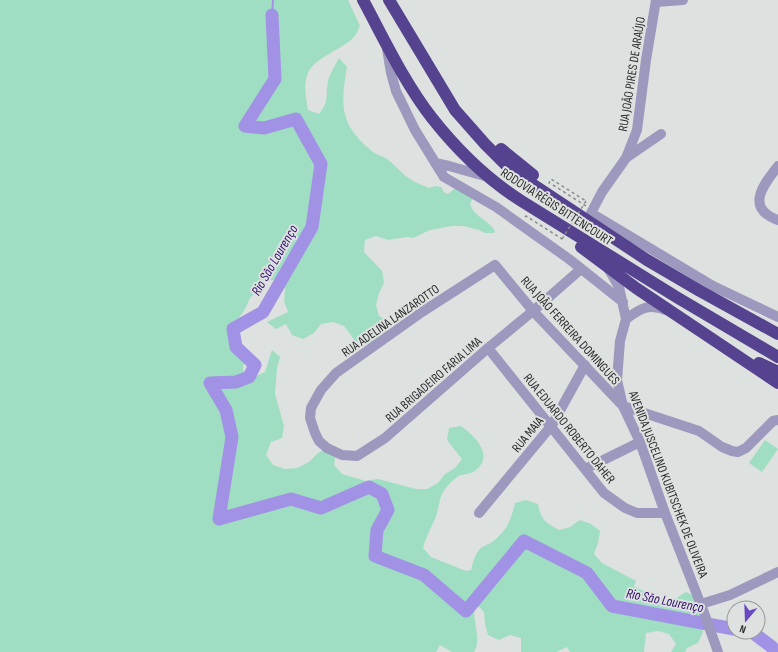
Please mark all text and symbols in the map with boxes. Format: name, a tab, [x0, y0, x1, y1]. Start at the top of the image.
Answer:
street label: RUA JOÃO PIRES DE ARAÚJO	[615, 16, 649, 133]
street label: RODOVIA RÉGIS BITTENCOURT	[497, 165, 615, 249]
water label: Rio São Lourenço	[247, 222, 302, 299]
street label: RUA JOÃO FERREIRA DOMINGUES	[517, 273, 623, 389]
street label: RUA ADELINA LANZAROTTO	[339, 281, 443, 361]
street label: RUA BRIGADEIRO FARIA LIMA	[382, 333, 485, 426]
street label: RUA EDUARDO ROBERTO DAHER	[520, 370, 619, 487]
street label: AVENIDA JUSCELINO KUBITSCHEK DE OLIVEIRA	[625, 388, 711, 581]
street label: RUA MAIA	[509, 413, 547, 456]
water label: Rio São Lourenço	[625, 585, 705, 616]
north arrow	[726, 600, 766, 640]
text: N	[738, 622, 748, 636]

